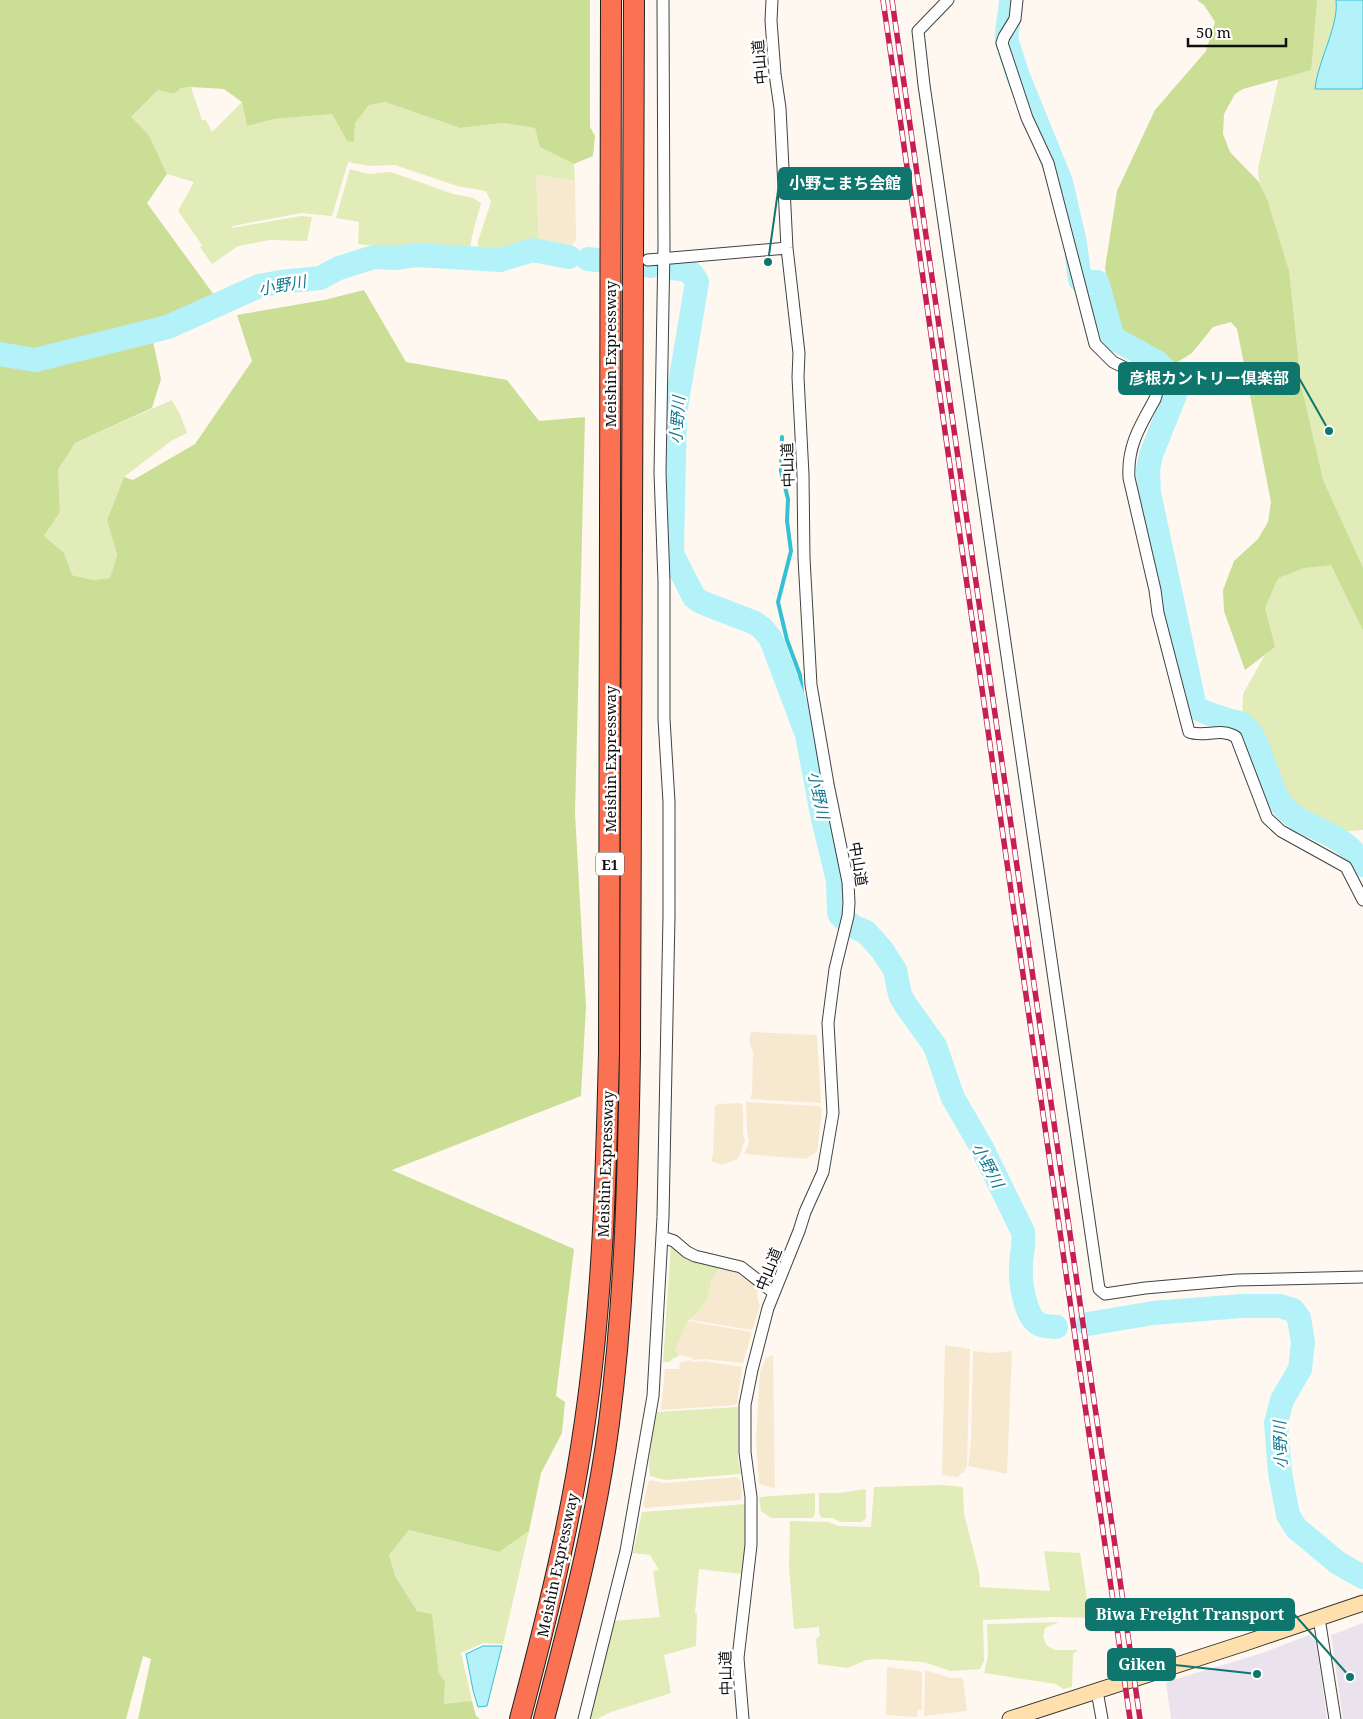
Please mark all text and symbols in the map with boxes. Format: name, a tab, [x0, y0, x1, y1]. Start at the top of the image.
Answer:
scale bar	[1188, 15, 1286, 47]
text: 50 m	[1196, 22, 1231, 42]
street label: 中山道	[747, 39, 771, 85]
callout: 小野こまち会館	[779, 168, 911, 199]
text: 小野こまち会館	[789, 172, 901, 194]
water label: 小野川	[256, 270, 310, 300]
street label: Meishin Expressway	[600, 280, 620, 427]
callout: 彦根カントリー倶楽部	[1119, 363, 1299, 394]
text: 彦根カントリー倶楽部	[1129, 367, 1289, 389]
water label: 小野川	[664, 393, 690, 445]
street label: 中山道	[776, 442, 798, 488]
street label: Meishin Expressway	[600, 685, 620, 832]
water label: 小野川	[803, 769, 835, 823]
street label: 中山道	[846, 840, 872, 888]
road number: E1	[596, 852, 624, 876]
street label: Meishin Expressway	[592, 1090, 618, 1238]
water label: 小野川	[967, 1139, 1010, 1193]
street label: 中山道	[750, 1244, 786, 1294]
water label: 小野川	[1268, 1419, 1292, 1469]
street label: Meishin Expressway	[532, 1491, 582, 1639]
callout: Biwa Freight Transport	[1086, 1599, 1294, 1630]
text: Biwa Freight Transport	[1096, 1603, 1285, 1625]
callout: Giken	[1108, 1649, 1175, 1680]
street label: 中山道	[715, 1650, 735, 1696]
text: Giken	[1118, 1653, 1166, 1675]

